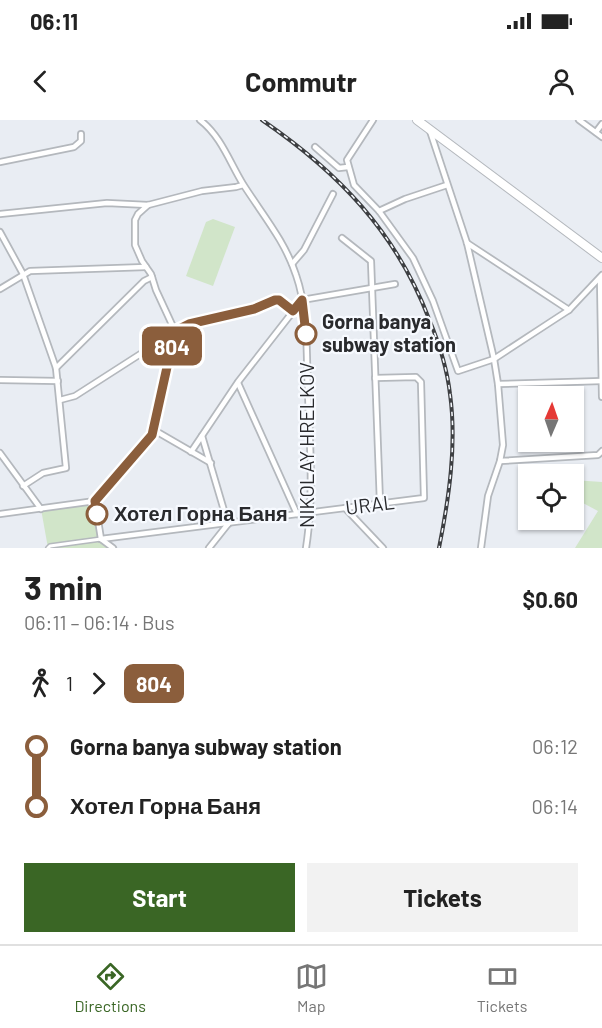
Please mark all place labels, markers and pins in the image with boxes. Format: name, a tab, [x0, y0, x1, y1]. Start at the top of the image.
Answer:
place label: Gorna banya subway station	[322, 309, 456, 356]
marker: Gorna banya subway station	[295, 323, 317, 345]
place label: Хотел Горна Баня	[114, 501, 288, 525]
marker: Хотел Горна Баня	[86, 503, 108, 525]

